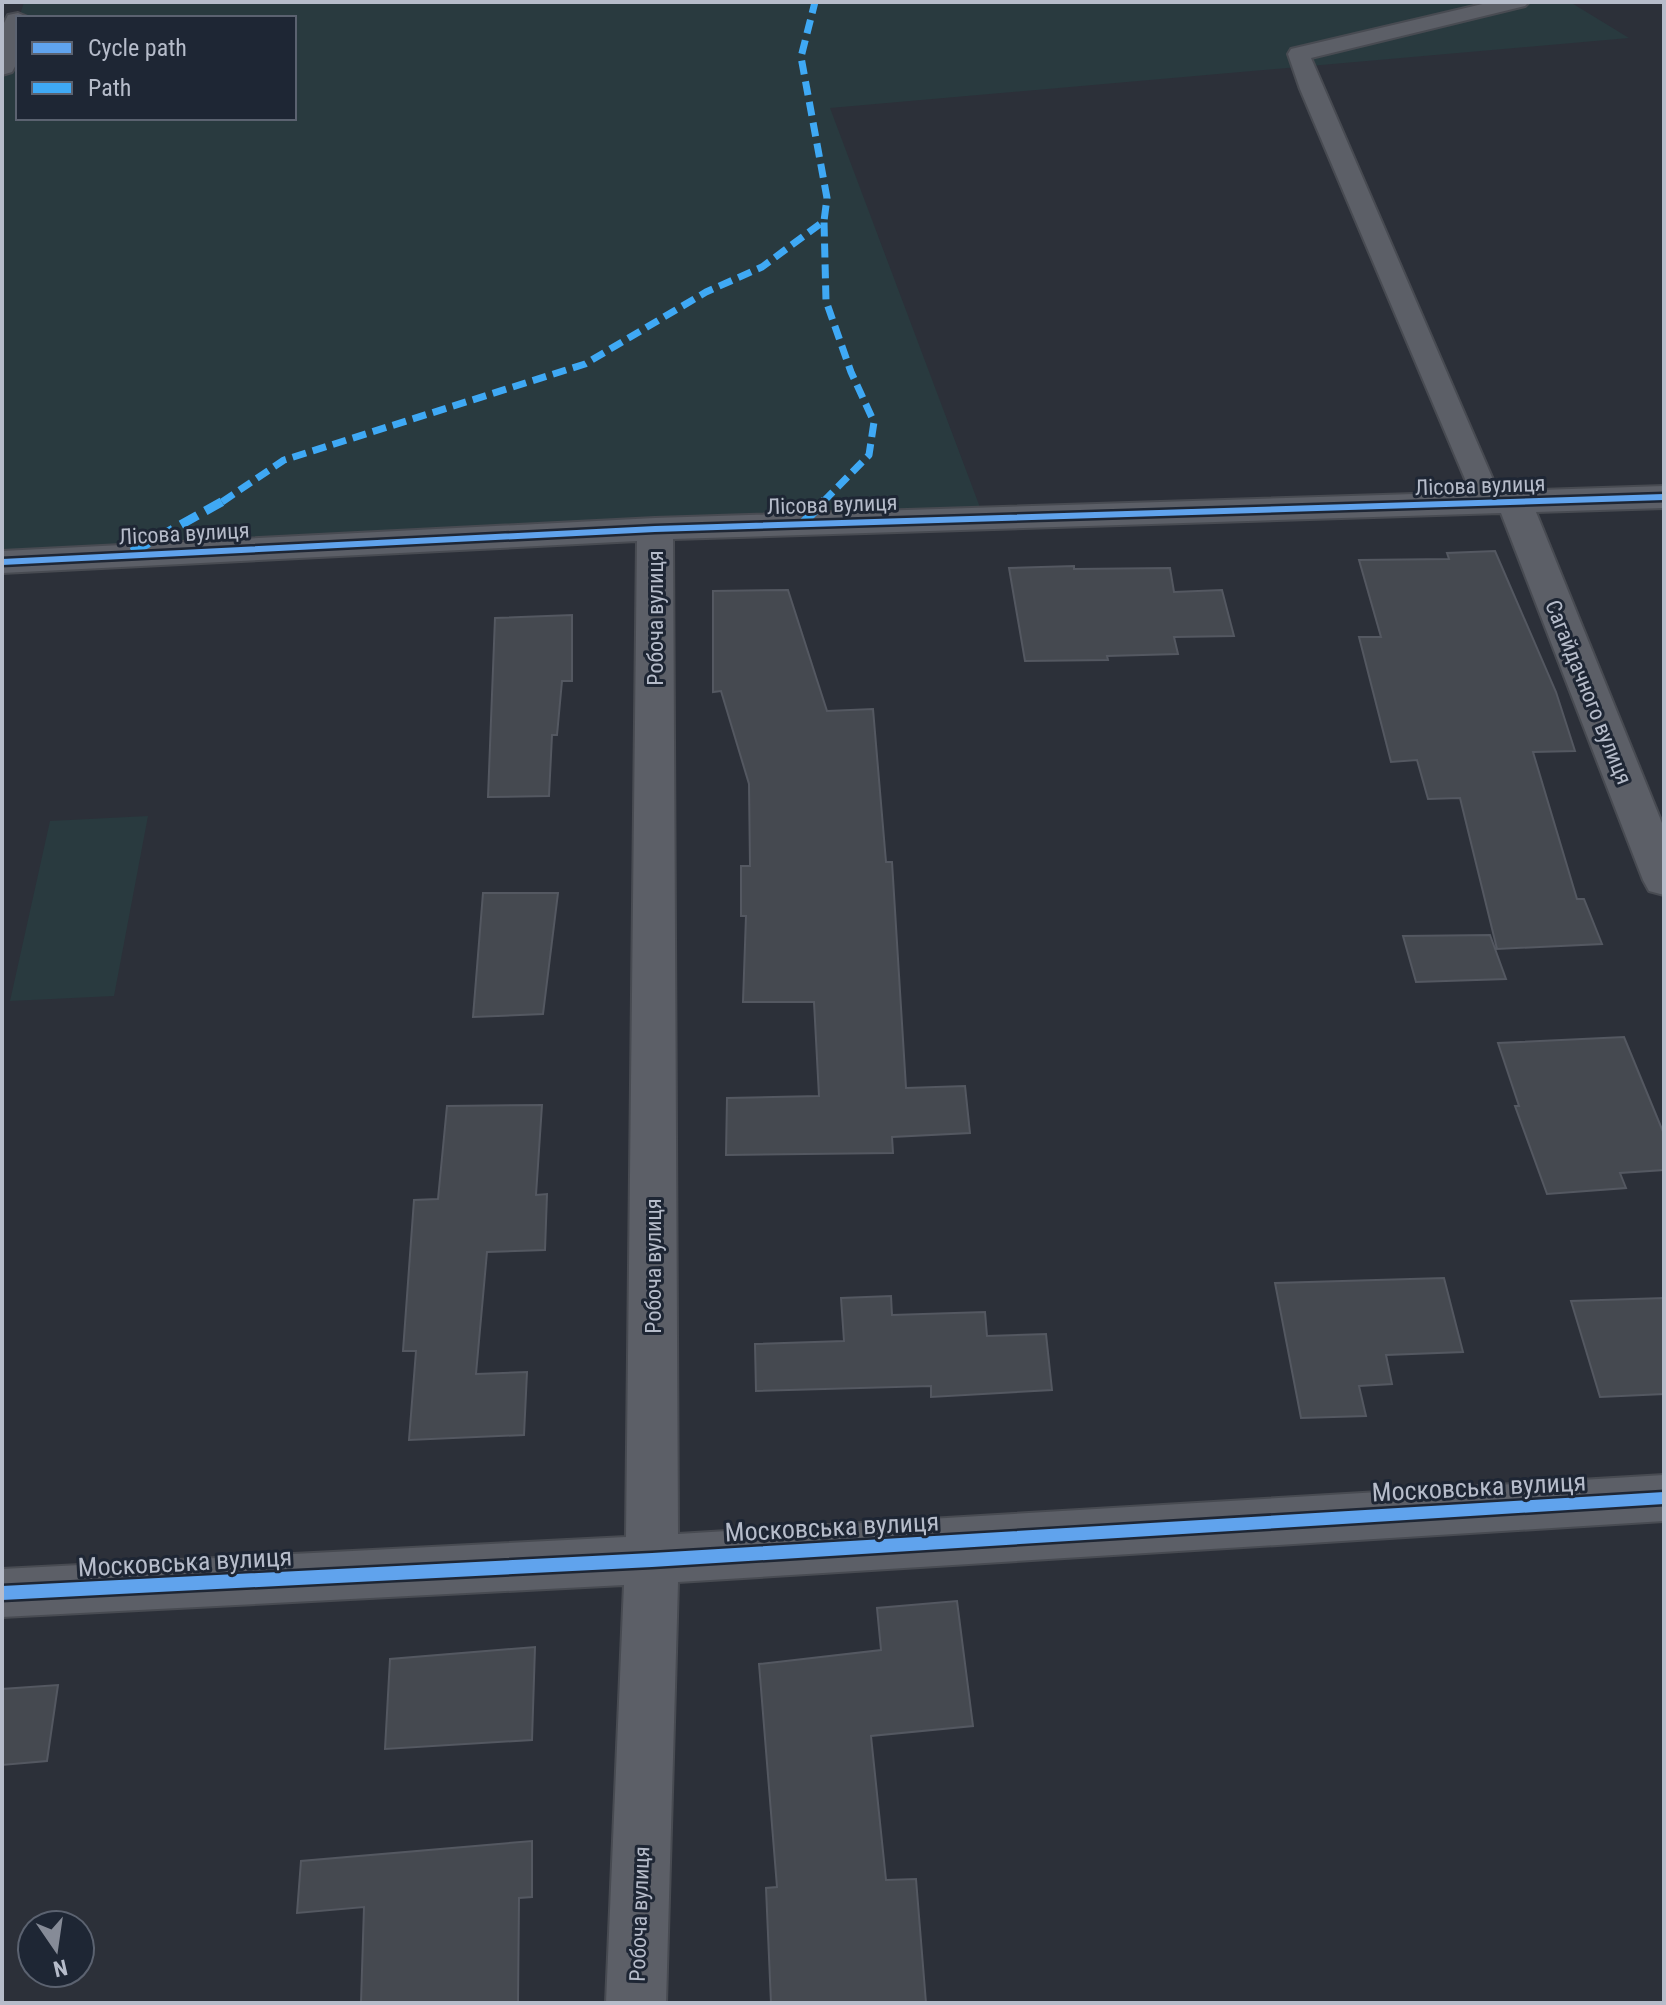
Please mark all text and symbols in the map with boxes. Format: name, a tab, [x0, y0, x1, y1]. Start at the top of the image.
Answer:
legend	[16, 16, 296, 120]
text: Cycle path	[88, 34, 187, 62]
text: Path	[88, 74, 131, 102]
street label: Лісова вулиця	[1414, 471, 1546, 500]
street label: Лісова вулиця	[766, 490, 898, 519]
street label: Лісова вулиця	[118, 518, 250, 549]
street label: Робоча вулиця	[643, 550, 668, 686]
street label: Сагайдачного вулиця	[1540, 596, 1637, 788]
street label: Робоча вулиця	[641, 1198, 666, 1334]
street label: Московська вулиця	[1371, 1466, 1587, 1508]
street label: Московська вулиця	[724, 1506, 940, 1548]
street label: Московська вулиця	[77, 1541, 293, 1583]
street label: Робоча вулиця	[625, 1846, 654, 1982]
north arrow	[16, 1909, 96, 1989]
text: N	[51, 1954, 70, 1982]

